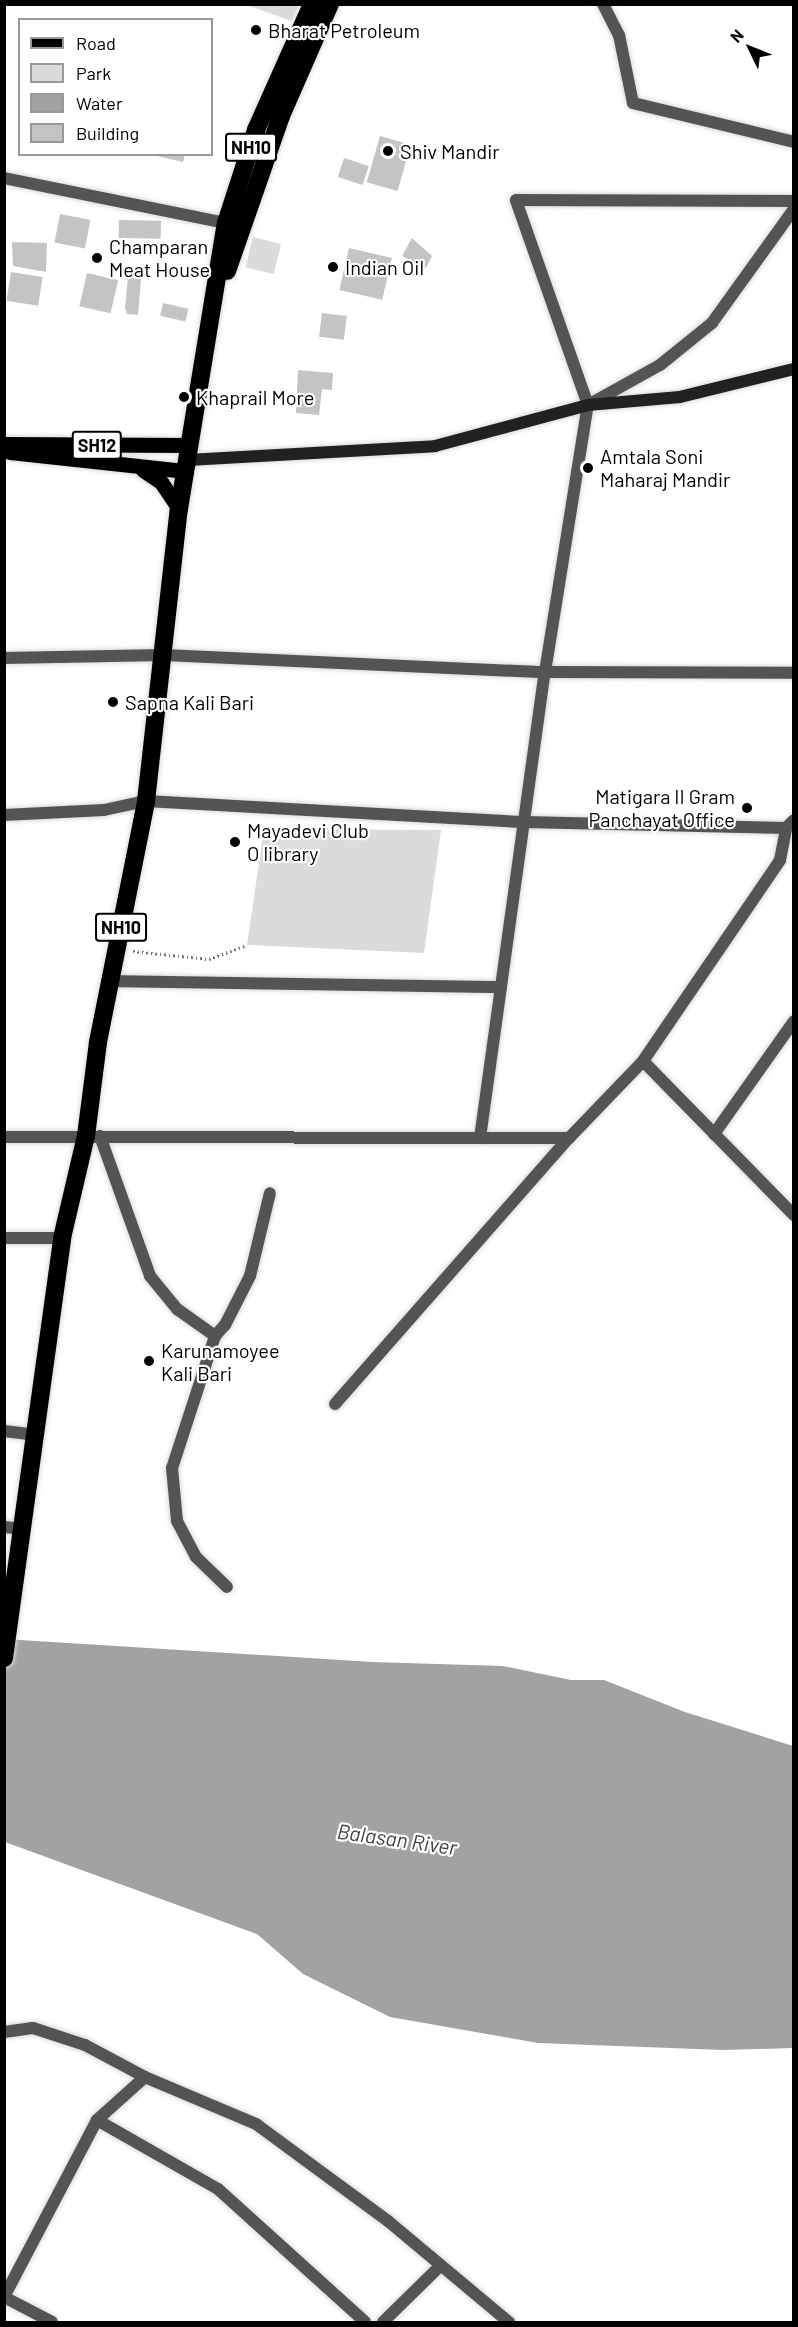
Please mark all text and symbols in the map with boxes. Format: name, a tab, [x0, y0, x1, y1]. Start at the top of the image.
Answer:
legend	[18, 18, 213, 156]
place label: Bharat Petroleum	[268, 18, 420, 42]
north arrow	[720, 18, 780, 78]
marker: Bharat Petroleum	[249, 23, 263, 37]
text: N	[726, 25, 747, 46]
text: Road	[76, 32, 116, 54]
text: Park	[76, 62, 111, 84]
text: Water	[76, 92, 123, 114]
text: Building	[76, 122, 139, 144]
road number: NH10	[224, 132, 278, 162]
place label: Shiv Mandir	[400, 139, 500, 163]
marker: Shiv Mandir	[381, 144, 395, 158]
place label: Champaran Meat House	[109, 234, 210, 281]
marker: Champaran Meat House	[90, 251, 104, 265]
place label: Indian Oil	[345, 255, 424, 279]
marker: Indian Oil	[326, 260, 340, 274]
place label: Khaprail More	[196, 385, 314, 409]
marker: Khaprail More	[177, 390, 191, 404]
road number: SH12	[72, 430, 122, 460]
place label: Amtala Soni Maharaj Mandir	[600, 444, 730, 491]
marker: Amtala Soni Maharaj Mandir	[581, 461, 595, 475]
place label: Sapna Kali Bari	[125, 690, 254, 714]
marker: Sapna Kali Bari	[106, 695, 120, 709]
place label: Matigara II Gram Panchayat Office	[588, 784, 735, 831]
marker: Matigara II Gram Panchayat Office	[740, 801, 754, 815]
place label: Mayadevi Club O library	[247, 819, 369, 866]
marker: Mayadevi Club O library	[228, 835, 242, 849]
road number: NH10	[94, 912, 148, 942]
place label: Karunamoyee Kali Bari	[161, 1338, 280, 1385]
marker: Karunamoyee Kali Bari	[142, 1354, 156, 1368]
water label: Balasan River	[336, 1818, 458, 1860]

